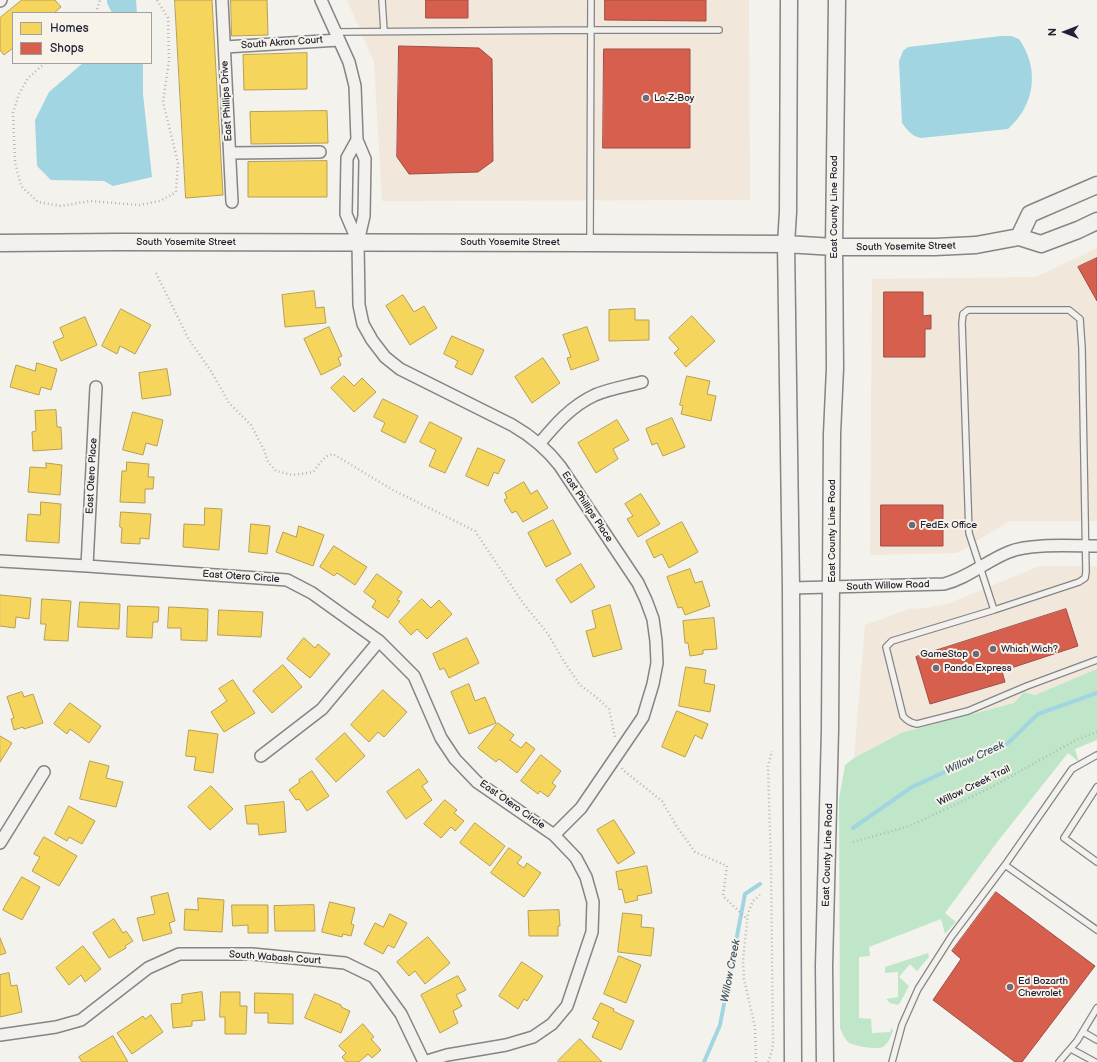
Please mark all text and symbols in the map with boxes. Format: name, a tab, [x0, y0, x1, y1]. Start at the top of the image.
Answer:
legend	[12, 12, 152, 64]
north arrow	[1045, 12, 1085, 52]
text: Homes	[50, 21, 89, 36]
text: N	[1046, 28, 1059, 36]
street label: South Akron Court	[241, 34, 323, 52]
text: Shops	[50, 41, 84, 56]
street label: East Phillips Drive	[219, 60, 235, 142]
place label: La-Z-Boy	[654, 92, 694, 104]
marker: La-Z-Boy	[641, 93, 651, 103]
street label: East County Line Road	[828, 155, 840, 259]
street label: South Yosemite Street	[136, 236, 236, 248]
street label: South Yosemite Street	[460, 236, 560, 248]
street label: South Yosemite Street	[856, 240, 956, 254]
street label: East Otero Place	[84, 438, 100, 514]
street label: East Phillips Place	[559, 469, 615, 545]
street label: East County Line Road	[826, 479, 838, 583]
place label: FedEx Office	[920, 519, 977, 531]
marker: FedEx Office	[907, 520, 917, 530]
street label: East Otero Circle	[202, 568, 280, 586]
street label: South Willow Road	[846, 579, 930, 593]
place label: Which Wich?	[1001, 643, 1058, 655]
marker: Which Wich?	[988, 644, 998, 654]
place label: GameStop	[920, 648, 968, 660]
marker: GameStop	[971, 649, 981, 659]
place label: Panda Express	[944, 662, 1012, 674]
marker: Panda Express	[931, 663, 941, 673]
water label: Willow Creek	[943, 739, 1007, 777]
street label: Willow Creek Trail	[936, 763, 1012, 809]
street label: East Otero Circle	[477, 778, 547, 832]
street label: East County Line Road	[820, 803, 836, 907]
water label: Willow Creek	[718, 939, 744, 1003]
street label: South Wabash Court	[229, 949, 321, 967]
place label: Ed Bozarth Chevrolet	[1018, 975, 1068, 998]
marker: Ed Bozarth Chevrolet	[1005, 982, 1015, 992]

